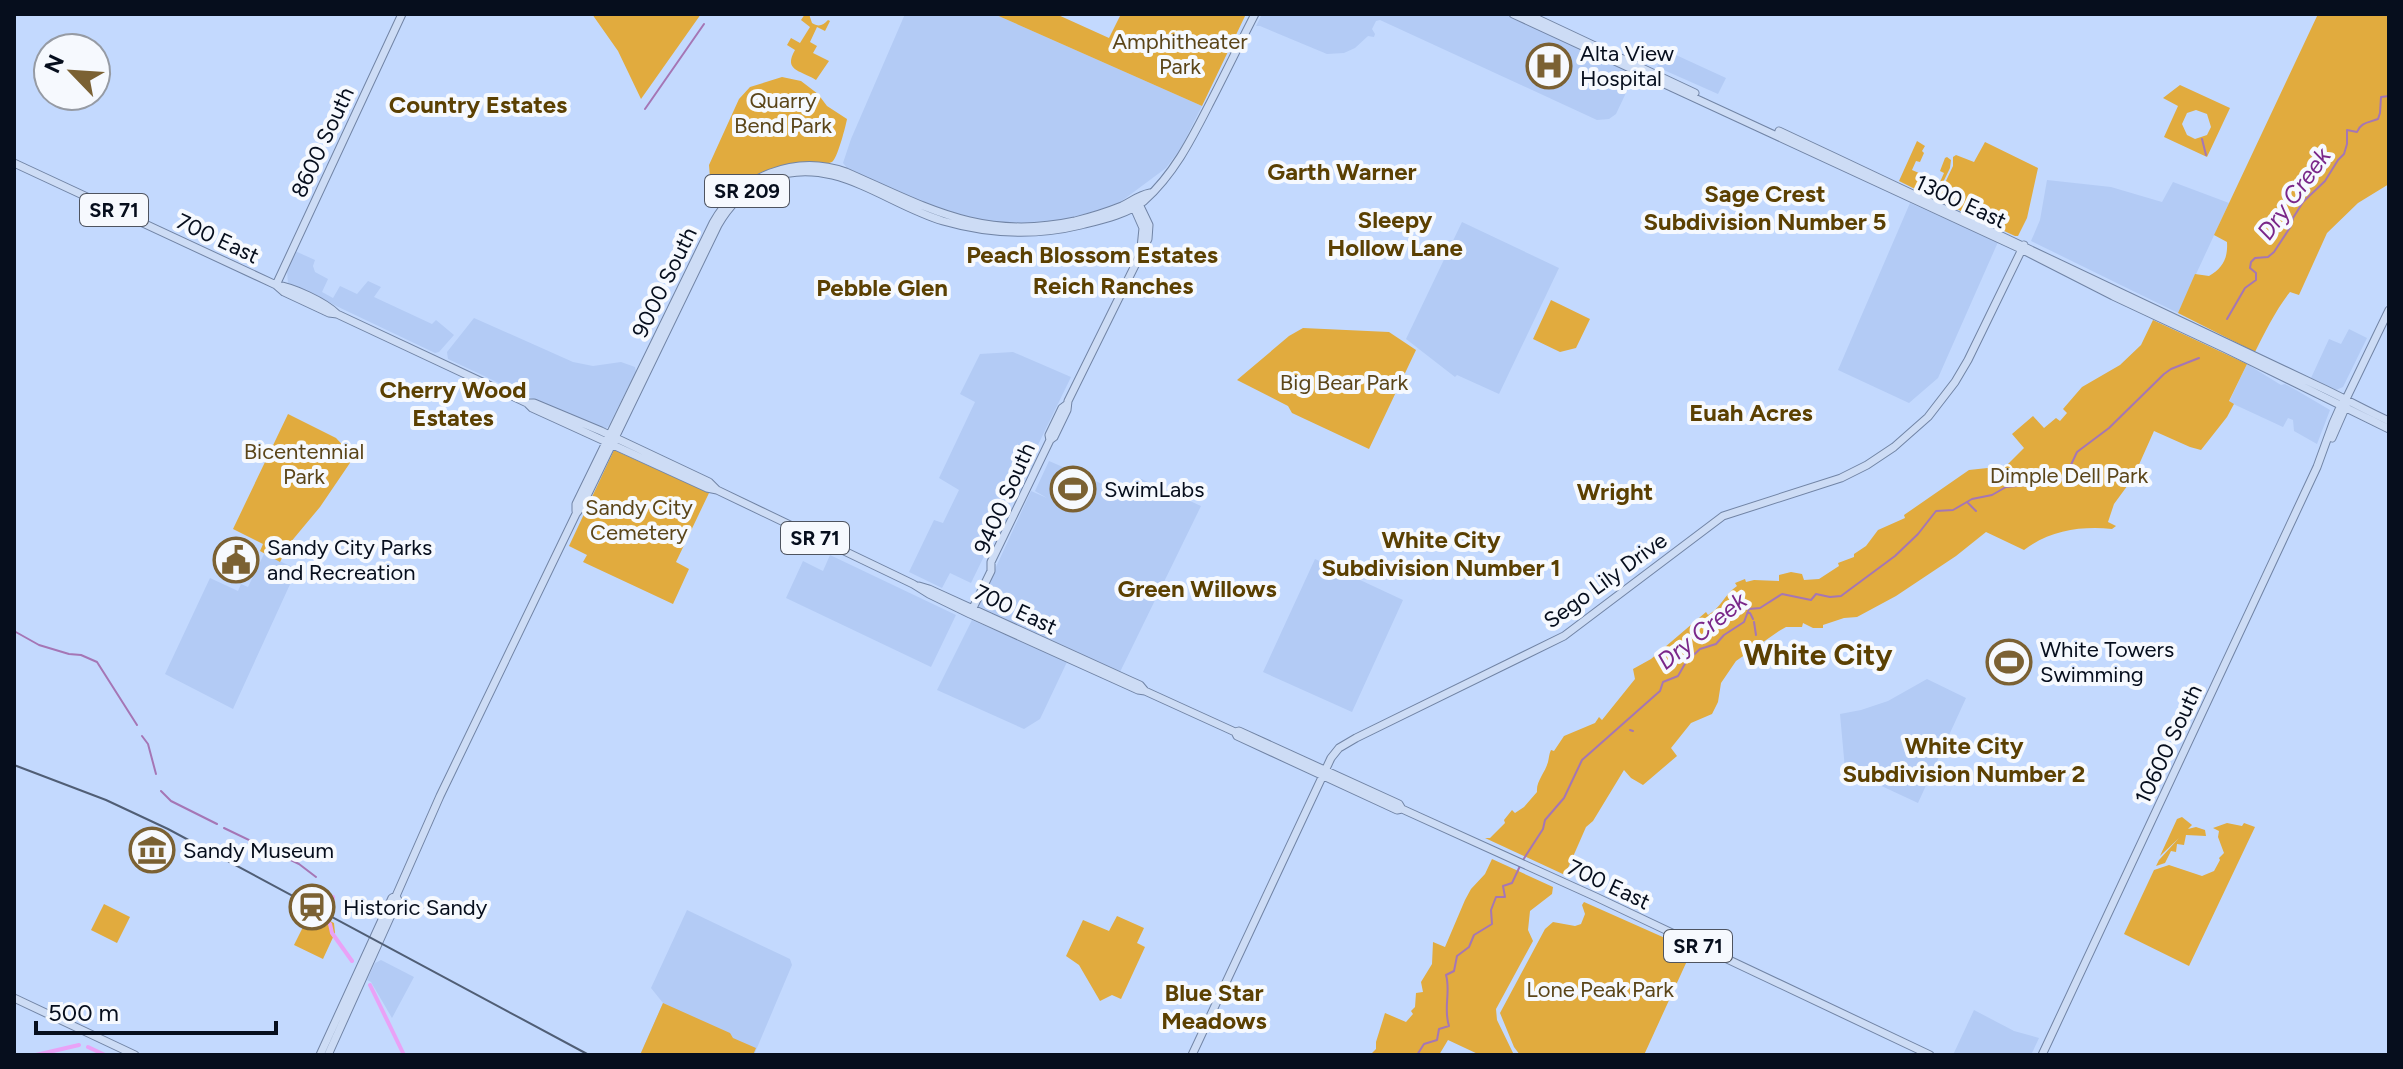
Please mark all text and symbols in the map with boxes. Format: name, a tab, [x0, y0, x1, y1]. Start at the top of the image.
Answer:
park label: Amphitheater Park	[1112, 28, 1248, 80]
north arrow	[32, 32, 112, 112]
place label: Alta View Hospital	[1580, 40, 1675, 92]
hospital icon: Alta View Hospital	[1525, 42, 1573, 90]
text: N	[38, 50, 70, 77]
street label: 8600 South	[285, 83, 360, 202]
park label: Quarry Bend Park	[734, 87, 832, 139]
district label: Country Estates	[389, 90, 567, 119]
water label: Dry Creek	[2251, 141, 2337, 245]
district label: Garth Warner	[1267, 157, 1417, 186]
street label: 1300 East	[1911, 169, 2011, 234]
road number: SR 209	[705, 175, 789, 207]
district label: Sage Crest Subdivision Number 5	[1644, 179, 1887, 236]
road number: SR 71	[80, 194, 148, 226]
district label: Sleepy Hollow Lane	[1327, 205, 1463, 262]
street label: 700 East	[172, 208, 263, 269]
street label: 9000 South	[626, 223, 703, 342]
district label: Peach Blossom Estates	[966, 240, 1218, 269]
district label: Reich Ranches	[1033, 271, 1193, 300]
district label: Pebble Glen	[816, 273, 948, 302]
park label: Big Bear Park	[1280, 369, 1408, 396]
district label: Cherry Wood Estates	[380, 375, 526, 432]
district label: Euah Acres	[1689, 398, 1813, 427]
park label: Bicentennial Park	[244, 438, 364, 490]
street label: 9400 South	[968, 438, 1041, 558]
park label: Dimple Dell Park	[1990, 462, 2149, 489]
sports icon: SwimLabs	[1049, 465, 1097, 513]
place label: SwimLabs	[1104, 476, 1204, 503]
district label: Wright	[1577, 477, 1653, 506]
park label: Sandy City Cemetery	[585, 494, 693, 546]
road number: SR 71	[781, 522, 849, 554]
district label: White City Subdivision Number 1	[1321, 525, 1561, 582]
street label: Sego Lily Drive	[1538, 527, 1672, 634]
place label: Sandy City Parks and Recreation	[267, 534, 432, 586]
public building icon: Sandy City Parks and Recreation	[212, 536, 260, 584]
district label: Green Willows	[1117, 574, 1277, 603]
street label: 700 East	[970, 579, 1061, 640]
water label: Dry Creek	[1651, 585, 1753, 675]
district label: White City	[1743, 636, 1893, 673]
place label: White Towers Swimming	[2040, 636, 2174, 688]
sports icon: White Towers Swimming	[1985, 638, 2033, 686]
street label: 10600 South	[2129, 680, 2208, 808]
district label: White City Subdivision Number 2	[1843, 731, 2085, 788]
museum icon: Sandy Museum	[128, 826, 176, 874]
place label: Sandy Museum	[183, 837, 334, 864]
street label: 700 East	[1563, 854, 1654, 915]
station icon: Historic Sandy	[288, 883, 336, 931]
place label: Historic Sandy	[343, 894, 488, 921]
road number: SR 71	[1664, 930, 1732, 962]
park label: Lone Peak Park	[1526, 976, 1674, 1003]
district label: Blue Star Meadows	[1161, 978, 1267, 1035]
scale bar	[36, 985, 276, 1035]
text: 500 m	[48, 998, 119, 1027]

